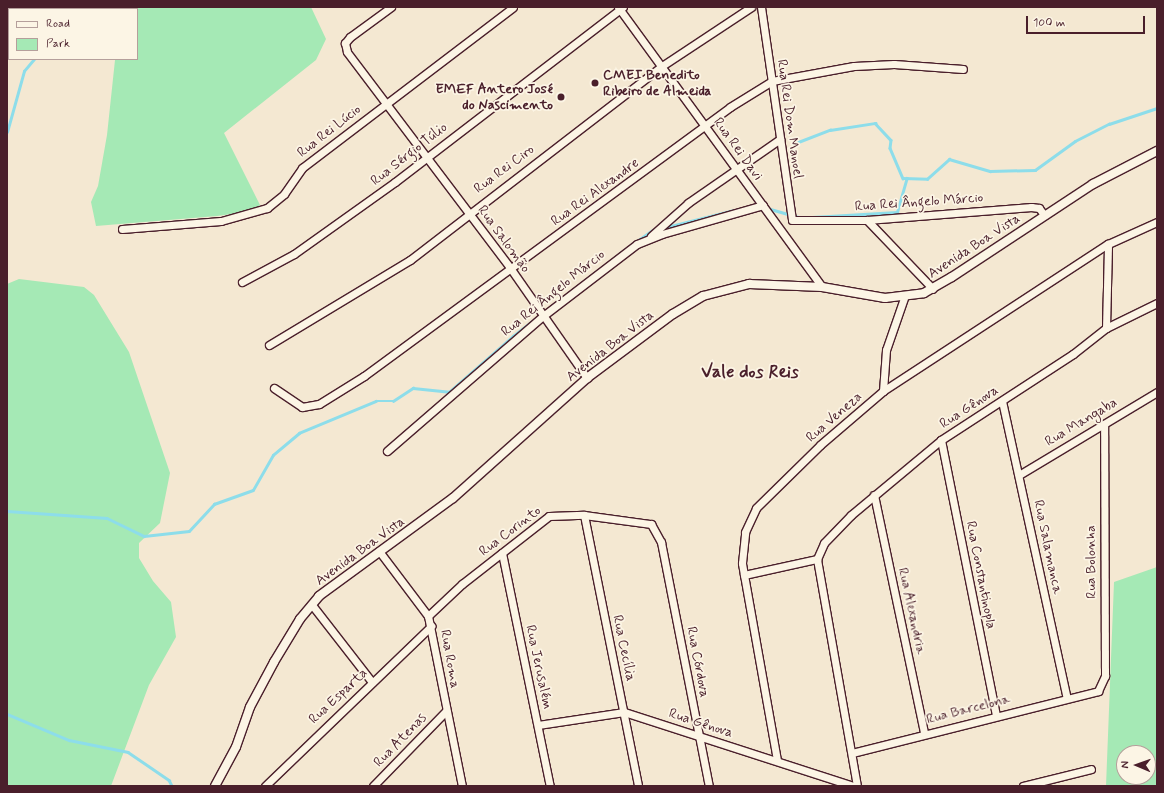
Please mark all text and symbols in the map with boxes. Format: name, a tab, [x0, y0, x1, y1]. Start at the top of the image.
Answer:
legend	[8, 8, 138, 60]
scale bar	[1028, 8, 1147, 34]
text: 100 m	[1033, 15, 1065, 31]
text: Road	[46, 16, 70, 32]
text: Park	[46, 36, 70, 52]
street label: Rua Rei Dom Manoel	[773, 58, 807, 180]
place label: CMEI Benedito Ribeiro de Almeida	[603, 67, 712, 100]
marker: CMEI Benedito Ribeiro de Almeida	[590, 78, 600, 88]
place label: EMEF Antero José do Nascimento	[442, 81, 553, 114]
marker: EMEF Antero José do Nascimento	[556, 92, 566, 102]
street label: Rua Rei Lúcio	[294, 101, 364, 161]
street label: Rua Rei Davi	[710, 114, 766, 184]
street label: Rua Sérgio Túlio	[367, 119, 451, 189]
street label: Rua Rei Ciro	[471, 141, 537, 197]
street label: Rua Rei Alexandre	[548, 154, 642, 230]
street label: Rua Rei Ângelo Márcio	[854, 189, 984, 215]
street label: Rua Salomão	[474, 203, 534, 275]
street label: Avenida Boa Vista	[925, 210, 1023, 282]
street label: Rua Rei Ângelo Márcio	[498, 246, 608, 340]
street label: Avenida Boa Vista	[563, 307, 657, 385]
district label: Vale dos Reis	[701, 361, 799, 383]
street label: Rua Gênova	[937, 382, 1001, 432]
street label: Rua Veneza	[802, 388, 866, 446]
street label: Rua Mangaba	[1042, 394, 1120, 450]
street label: Rua Salamanca	[1030, 499, 1066, 595]
street label: Rua Corinto	[476, 502, 544, 560]
street label: Avenida Boa Vista	[313, 513, 407, 589]
street label: Rua Constantinopla	[962, 519, 1000, 631]
street label: Rua Bolonha	[1083, 524, 1099, 600]
street label: Rua Alexandria	[895, 566, 929, 656]
street label: Rua Cecília	[609, 613, 639, 683]
street label: Rua Jerusalém	[522, 623, 556, 711]
street label: Rua Córdova	[683, 625, 713, 699]
street label: Rua Roma	[437, 628, 463, 690]
street label: Rua Esparta	[305, 664, 371, 728]
street label: Rua Barcelona	[926, 691, 1010, 727]
street label: Rua Gênova	[667, 705, 735, 741]
street label: Rua Atenas	[370, 709, 430, 771]
north arrow	[1116, 745, 1156, 785]
text: N	[1118, 761, 1132, 769]

